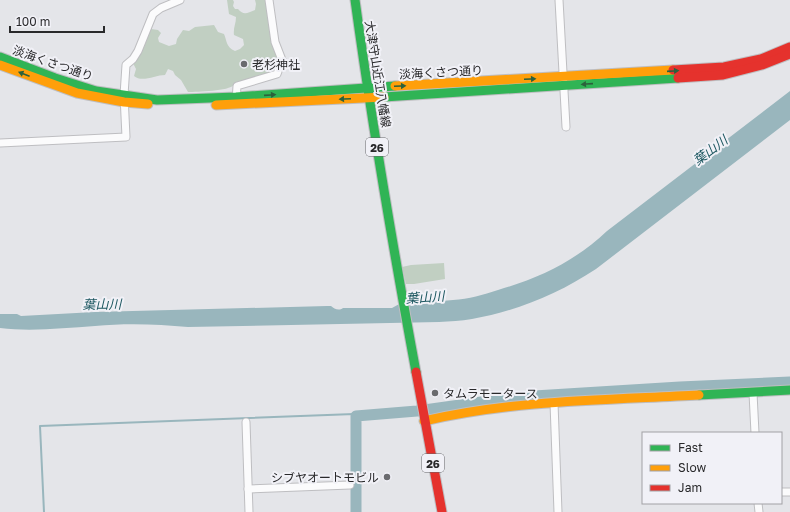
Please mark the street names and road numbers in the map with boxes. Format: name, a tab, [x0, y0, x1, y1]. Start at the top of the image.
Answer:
street label: 大津守山近江八幡線	[362, 19, 394, 129]
street label: 淡海くさつ通り	[11, 42, 95, 84]
street label: 淡海くさつ通り	[399, 62, 483, 82]
road number: 26	[366, 138, 388, 156]
road number: 26	[422, 454, 444, 472]

